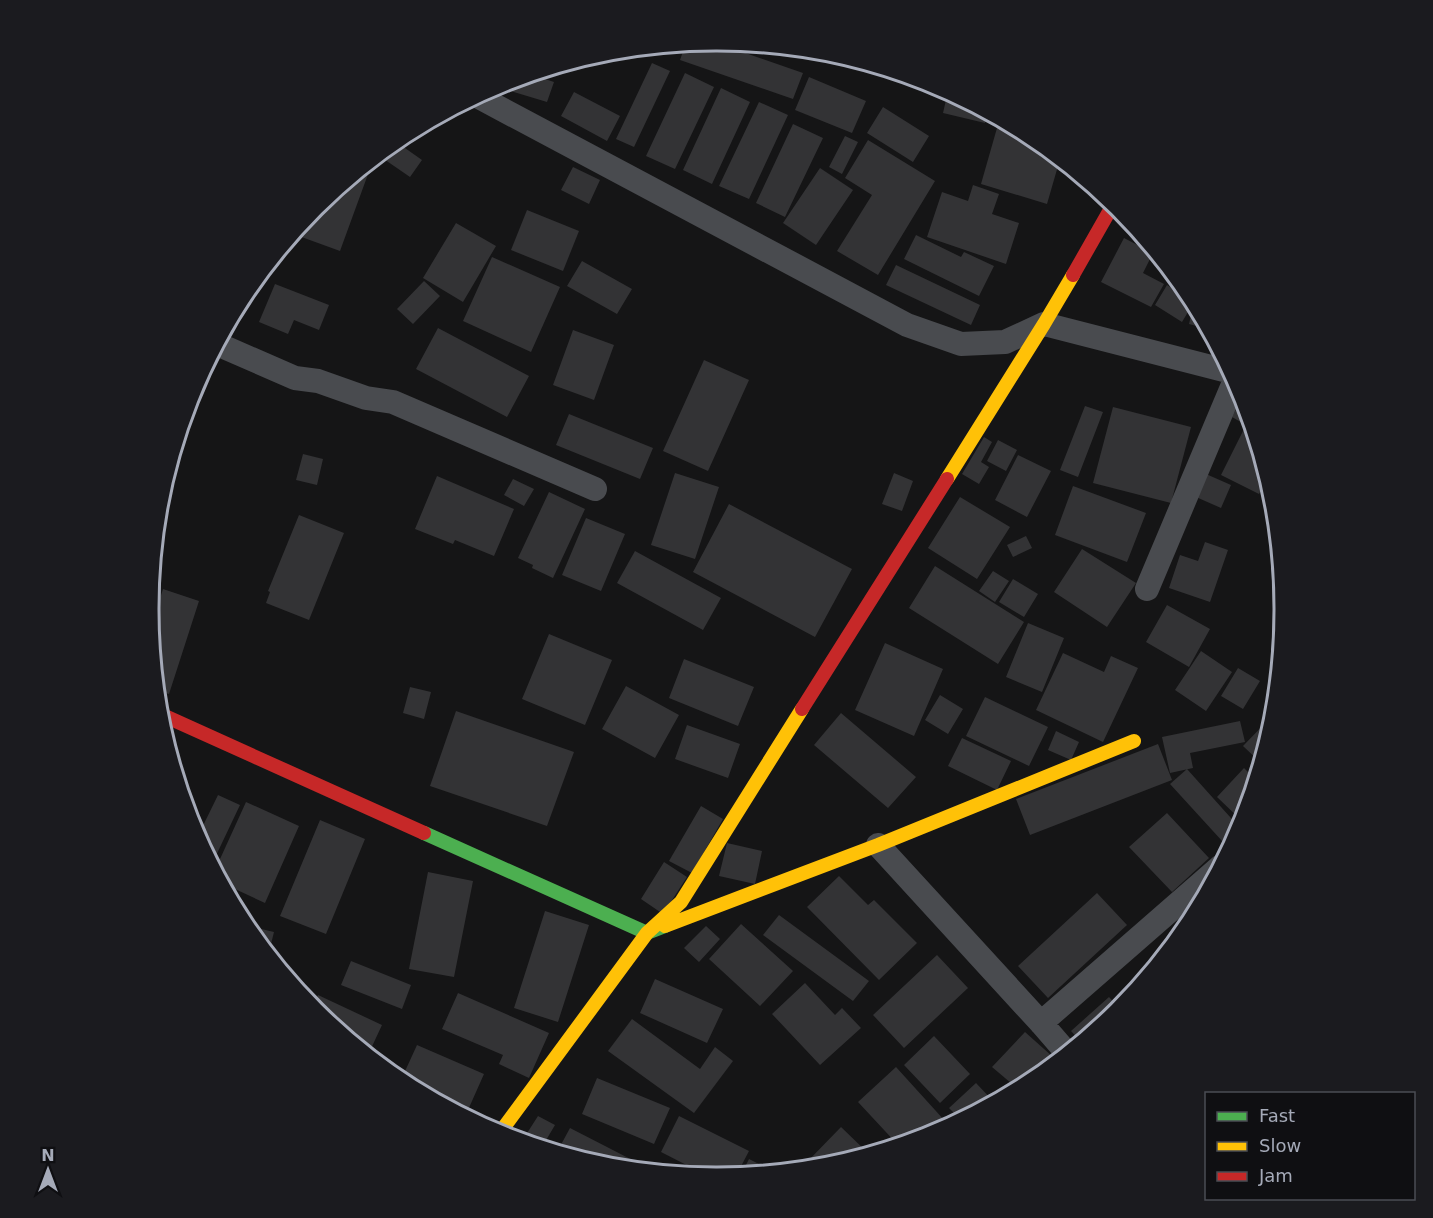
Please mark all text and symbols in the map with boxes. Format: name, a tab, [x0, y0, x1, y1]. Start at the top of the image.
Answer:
legend	[1205, 1092, 1415, 1200]
text: Fast	[1259, 1105, 1295, 1126]
text: Slow	[1259, 1135, 1301, 1156]
north arrow	[18, 1140, 78, 1200]
text: N	[41, 1146, 55, 1165]
text: Jam	[1258, 1165, 1293, 1186]

